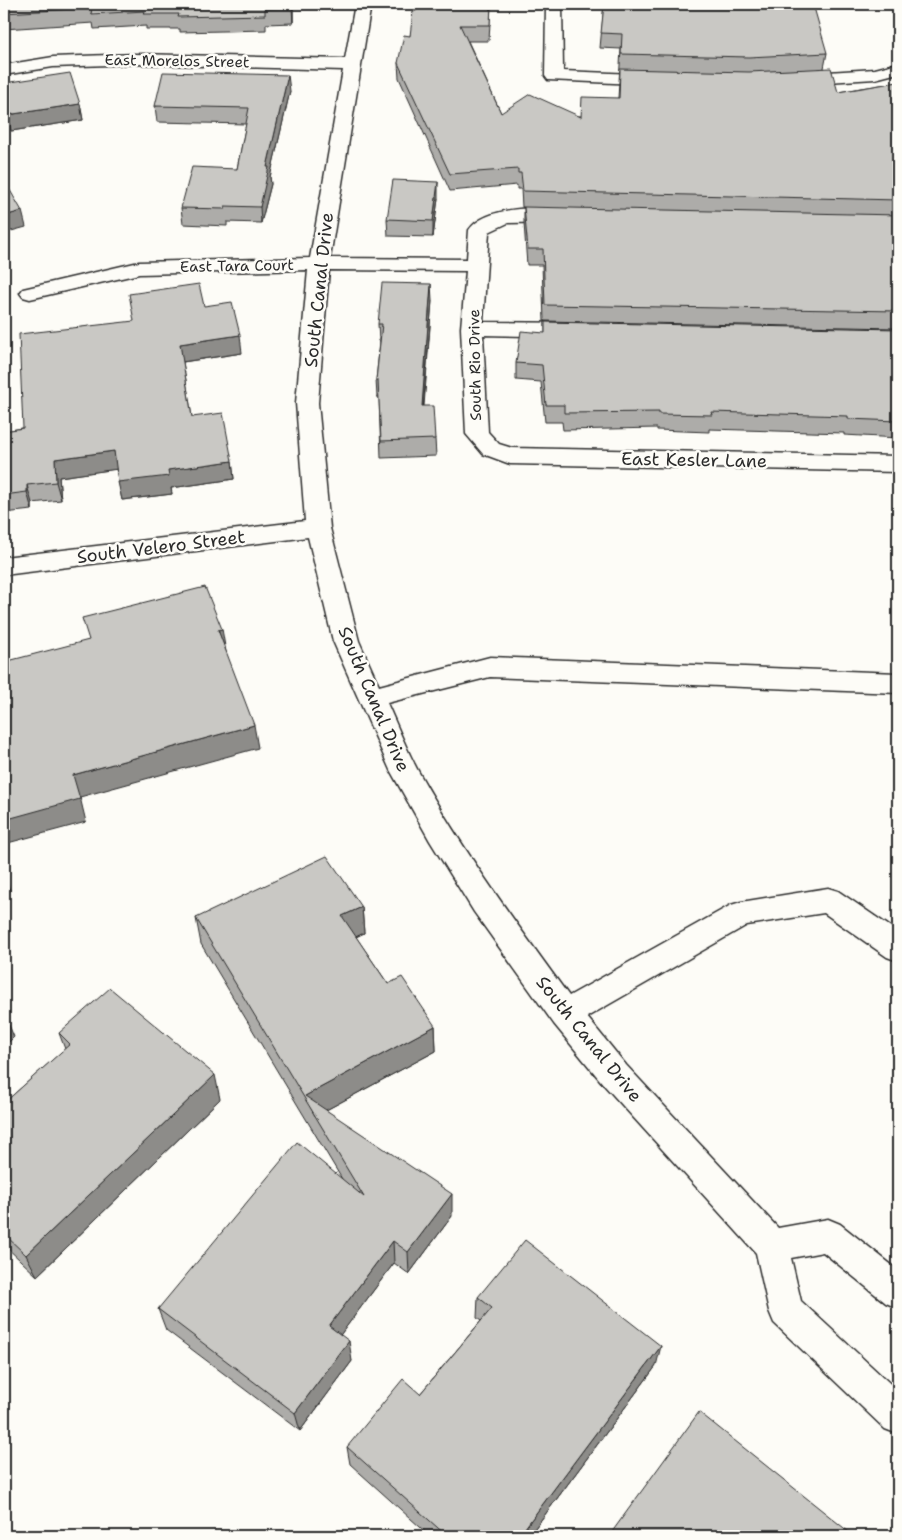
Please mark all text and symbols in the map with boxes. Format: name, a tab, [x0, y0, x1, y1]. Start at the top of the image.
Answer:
street label: East Morelos Street	[104, 50, 250, 72]
street label: South Canal Drive	[299, 211, 339, 369]
street label: East Tara Court	[180, 255, 294, 277]
street label: South Rio Drive	[464, 309, 486, 421]
street label: East Kesler Lane	[621, 447, 767, 473]
street label: South Velero Street	[75, 525, 247, 569]
street label: South Canal Drive	[333, 623, 415, 775]
street label: South Canal Drive	[531, 971, 647, 1107]

